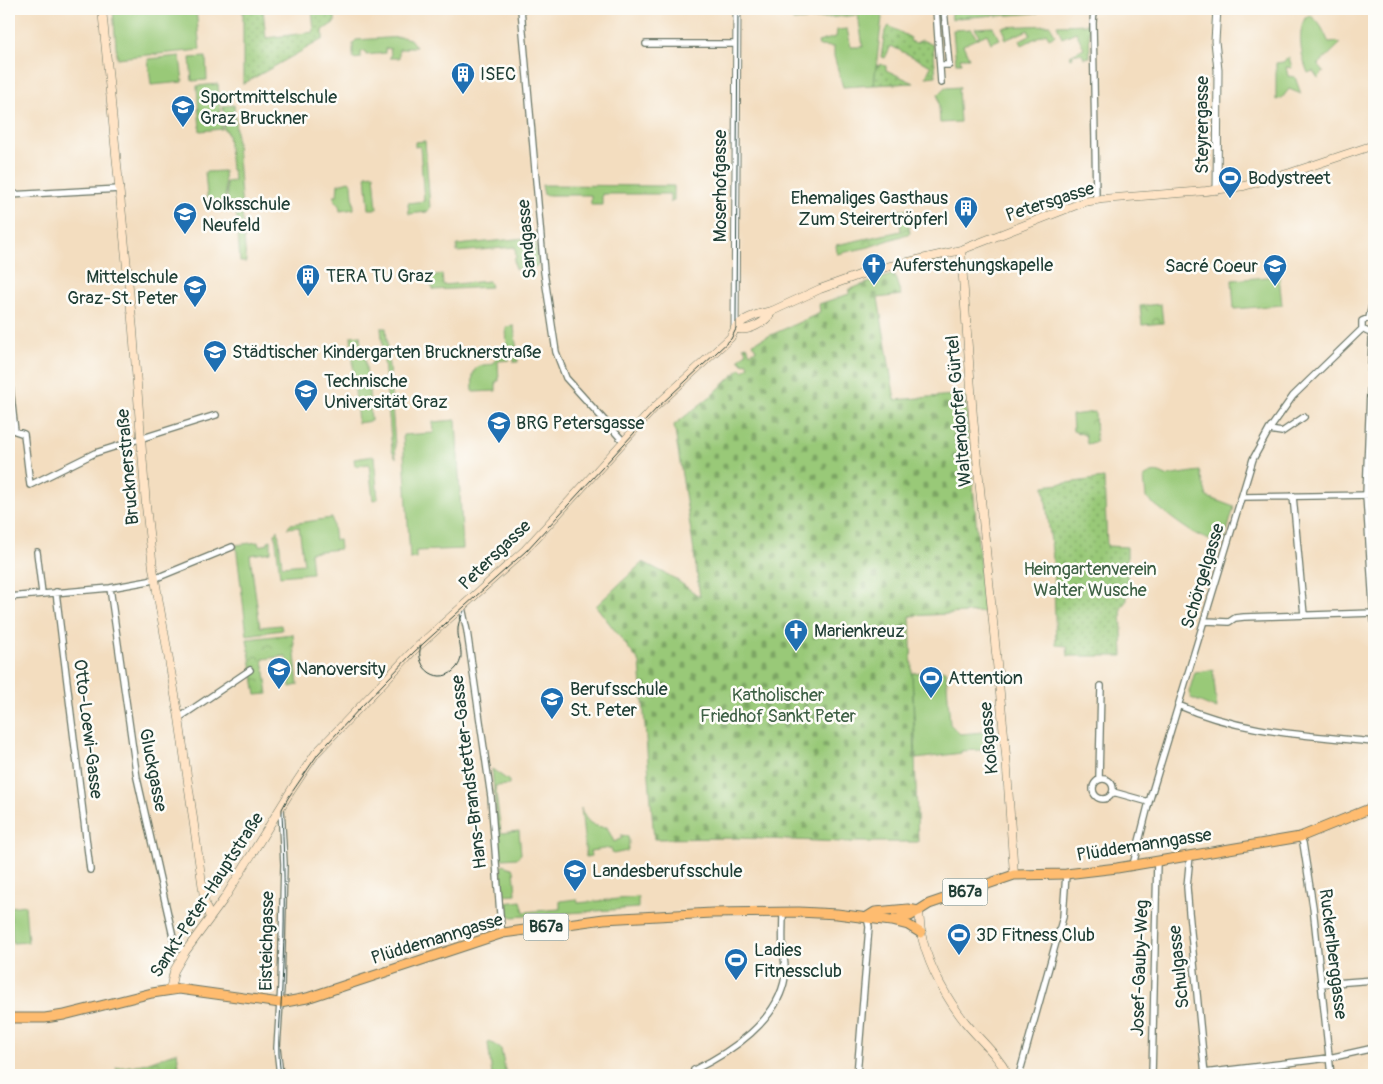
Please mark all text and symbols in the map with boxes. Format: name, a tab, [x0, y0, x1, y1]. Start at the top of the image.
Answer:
building icon: ISEC	[450, 61, 476, 95]
place label: ISEC	[480, 63, 516, 86]
street label: Steyrergasse	[1191, 76, 1214, 174]
place label: Sportmittelschule Graz Bruckner	[200, 86, 337, 130]
school or university icon: Sportmittelschule Graz Bruckner	[170, 94, 196, 128]
street label: Moserhofgasse	[709, 130, 732, 242]
sports icon: Bodystreet	[1217, 165, 1243, 199]
place label: Bodystreet	[1248, 167, 1331, 190]
street label: Petersgasse	[1003, 177, 1097, 227]
place label: Ehemaliges Gasthaus Zum Steirertröpferl	[791, 187, 948, 231]
place label: Volksschule Neufeld	[202, 193, 290, 237]
building icon: Ehemaliges Gasthaus Zum Steirertröpferl	[953, 195, 979, 229]
street label: Sandgasse	[512, 198, 542, 280]
school or university icon: Volksschule Neufeld	[172, 201, 198, 235]
church icon: Auferstehungskapelle	[861, 252, 887, 286]
school or university icon: Sacré Coeur	[1262, 253, 1288, 287]
place label: Auferstehungskapelle	[892, 254, 1053, 277]
place label: Sacré Coeur	[1165, 255, 1259, 278]
building icon: TERA TU Graz	[295, 263, 321, 297]
place label: TERA TU Graz	[326, 265, 433, 288]
place label: Mittelschule Graz-St. Peter	[67, 266, 179, 310]
school or university icon: Mittelschule Graz-St. Peter	[182, 274, 208, 308]
street label: Waltendorfer Gürtel	[941, 334, 977, 488]
school or university icon: Städtischer Kindergarten Brucknerstraße	[202, 339, 228, 373]
place label: Städtischer Kindergarten Brucknerstraße	[232, 341, 541, 364]
place label: Technische Universität Graz	[324, 370, 448, 414]
school or university icon: Technische Universität Graz	[293, 378, 319, 412]
street label: Brucknerstraße	[111, 408, 145, 526]
school or university icon: BRG Petersgasse	[486, 410, 512, 444]
place label: BRG Petersgasse	[516, 412, 644, 435]
street label: Petersgasse	[454, 515, 536, 595]
street label: Schörgelgasse	[1176, 520, 1230, 631]
park label: Heimgartenverein Walter Wusche	[1023, 558, 1157, 602]
church icon: Marienkreuz	[783, 618, 809, 652]
place label: Marienkreuz	[814, 620, 905, 643]
school or university icon: Nanoversity	[266, 656, 292, 690]
street label: Otto-Loewi-Gasse	[68, 658, 108, 800]
place label: Nanoversity	[296, 658, 386, 681]
sports icon: Attention	[918, 665, 944, 699]
place label: Attention	[948, 667, 1023, 690]
street label: Hans-Brandstetter-Gasse	[446, 674, 492, 870]
place label: Berufsschule St. Peter	[570, 678, 668, 722]
park label: Katholischer Friedhof Sankt Peter	[700, 684, 857, 728]
school or university icon: Berufsschule St. Peter	[539, 686, 565, 720]
street label: Koßgasse	[974, 701, 1004, 775]
street label: Gluckgasse	[134, 727, 172, 814]
street label: Sankt-Peter-Hauptstraße	[145, 808, 269, 982]
street label: Plüddemanngasse	[1075, 823, 1213, 867]
school or university icon: Landesberufsschule	[562, 858, 588, 892]
place label: Landesberufsschule	[592, 860, 743, 883]
road number: B67a	[942, 879, 988, 906]
street label: Ruckerlberggasse	[1314, 887, 1352, 1021]
street label: Eisteichgasse	[255, 891, 279, 991]
street label: Josef-Gauby-Weg	[1126, 899, 1154, 1037]
street label: Plüddemanngasse	[368, 908, 506, 970]
road number: B67a	[524, 914, 568, 940]
sports icon: 3D Fitness Club	[946, 922, 972, 956]
place label: 3D Fitness Club	[976, 924, 1095, 947]
street label: Schulgasse	[1163, 924, 1195, 1010]
place label: Ladies Fitnessclub	[754, 939, 842, 983]
sports icon: Ladies Fitnessclub	[723, 947, 749, 981]

